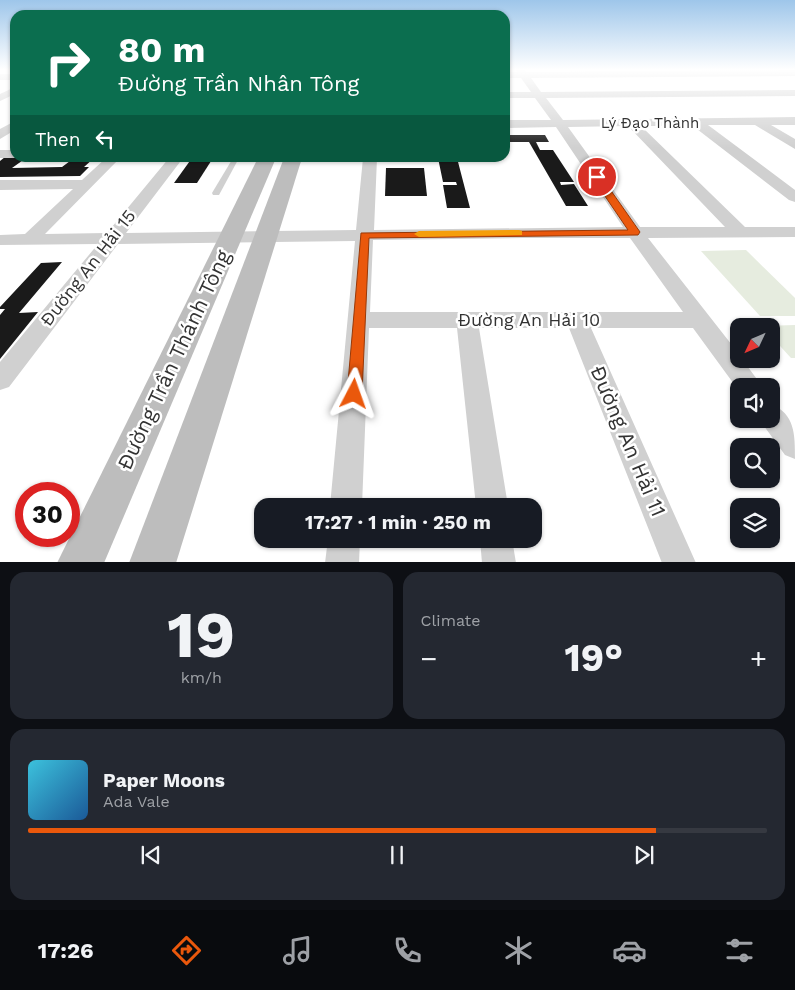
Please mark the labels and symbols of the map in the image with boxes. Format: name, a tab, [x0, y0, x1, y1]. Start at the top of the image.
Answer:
street label: Lý Đạo Thành	[601, 114, 699, 132]
pin	[576, 156, 618, 198]
street label: Đường An Hải 15	[36, 205, 140, 330]
street label: Đường Trần Thánh Tông	[112, 245, 236, 474]
street label: Đường An Hải 10	[458, 309, 600, 330]
north arrow	[730, 318, 780, 368]
street label: Đường An Hải 11	[585, 362, 672, 520]
position arrow	[327, 367, 379, 419]
speed limit sign: 30	[15, 482, 80, 547]

